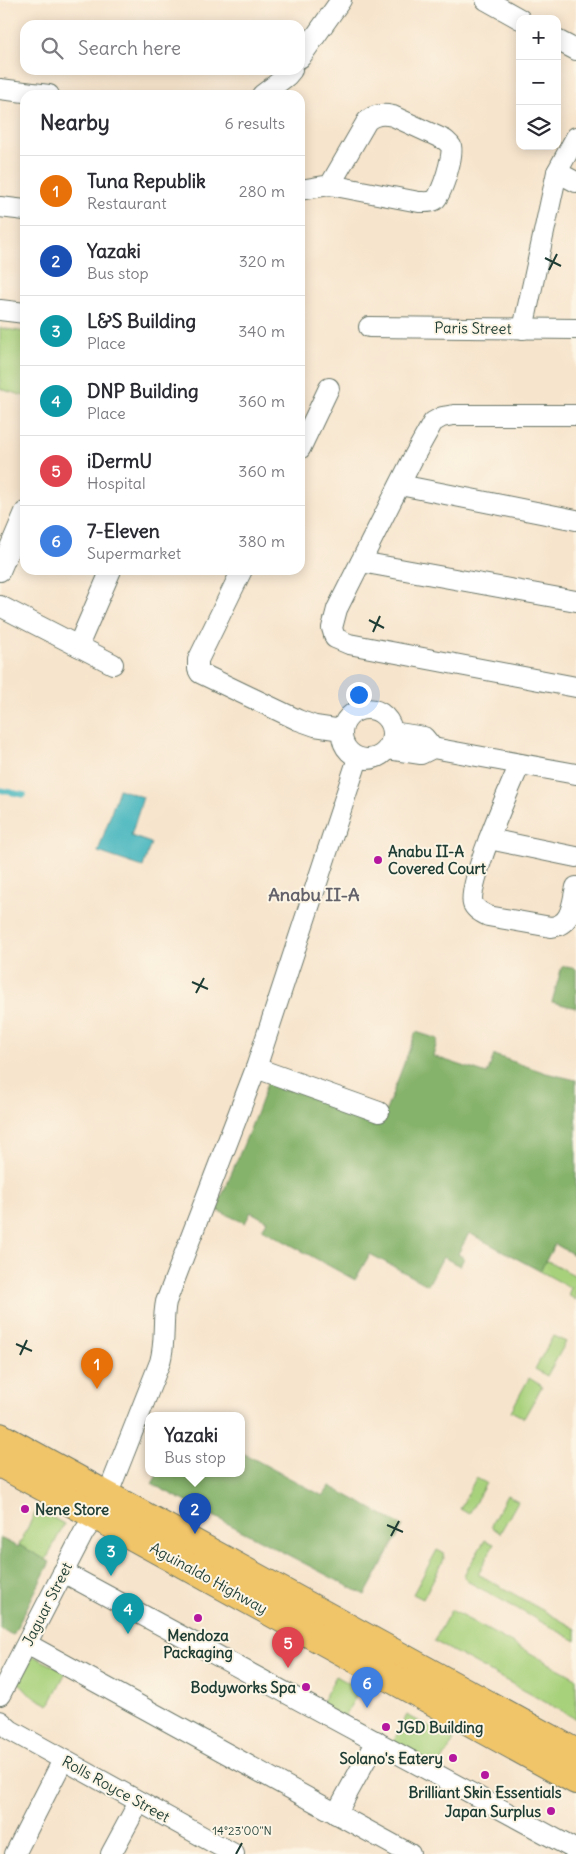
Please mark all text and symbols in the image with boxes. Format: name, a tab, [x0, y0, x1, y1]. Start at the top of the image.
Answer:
map controls	[516, 15, 561, 150]
button: +	[516, 15, 561, 60]
search box	[20, 20, 305, 75]
icon: search	[38, 34, 66, 62]
text: Search here	[78, 36, 181, 60]
button: −	[516, 60, 561, 105]
button: layers	[516, 105, 561, 150]
text: Nearby	[40, 109, 110, 136]
text: 6 results	[224, 113, 285, 133]
text: Tuna Republik	[87, 169, 206, 193]
text: 1	[53, 181, 59, 201]
text: 280 m	[239, 181, 285, 201]
text: Restaurant	[87, 193, 167, 213]
text: Yazaki	[87, 239, 141, 263]
text: 2	[52, 251, 60, 271]
text: 320 m	[239, 251, 285, 271]
text: Bus stop	[87, 263, 149, 283]
text: L&S Building	[87, 309, 196, 333]
street label: Paris Street	[434, 318, 512, 338]
text: 3	[51, 321, 61, 341]
text: 340 m	[238, 321, 285, 341]
text: Place	[87, 333, 126, 353]
text: DNP Building	[87, 379, 199, 403]
text: 4	[51, 391, 61, 411]
text: 360 m	[238, 391, 285, 411]
text: Place	[87, 403, 126, 423]
text: iDermU	[87, 449, 152, 473]
text: 5	[51, 461, 61, 481]
text: 360 m	[238, 461, 285, 481]
text: Hospital	[87, 473, 146, 493]
text: 7-Eleven	[87, 519, 160, 543]
text: 6	[51, 531, 61, 551]
text: 380 m	[238, 531, 285, 551]
text: Supermarket	[87, 543, 181, 563]
your location	[346, 682, 372, 708]
place label: Anabu II-A Covered Court	[388, 842, 487, 878]
marker: Anabu II-A Covered Court	[372, 854, 384, 866]
district label: Anabu II-A	[268, 883, 360, 906]
pin: 1	[81, 1348, 113, 1389]
popup	[145, 1412, 245, 1477]
text: Yazaki	[164, 1423, 218, 1447]
text: Bus stop	[164, 1447, 226, 1467]
pin: 2	[179, 1493, 211, 1534]
place label: Nene Store	[35, 1500, 109, 1519]
marker: Nene Store	[19, 1503, 31, 1515]
pin: 3	[95, 1535, 127, 1576]
street label: Aguinaldo Highway	[147, 1538, 271, 1618]
street label: Jaguar Street	[18, 1559, 76, 1649]
pin: 4	[112, 1593, 144, 1634]
marker: Mendoza Packaging	[192, 1612, 204, 1624]
place label: Mendoza Packaging	[163, 1626, 233, 1663]
pin: 5	[272, 1627, 304, 1668]
pin: 6	[351, 1667, 383, 1708]
place label: Bodyworks Spa	[191, 1678, 296, 1698]
marker: Bodyworks Spa	[300, 1681, 312, 1693]
place label: JGD Building	[396, 1718, 483, 1738]
marker: JGD Building	[380, 1721, 392, 1733]
place label: Solano's Eatery	[339, 1749, 443, 1769]
street label: Rolls Royce Street	[59, 1752, 173, 1826]
marker: Solano's Eatery	[447, 1752, 459, 1764]
marker: Brilliant Skin Essentials	[479, 1769, 491, 1781]
place label: Brilliant Skin Essentials	[408, 1783, 562, 1802]
place label: Japan Surplus	[445, 1802, 541, 1822]
marker: Japan Surplus	[545, 1805, 557, 1817]
text: 14°23'00"N	[212, 1823, 272, 1838]

